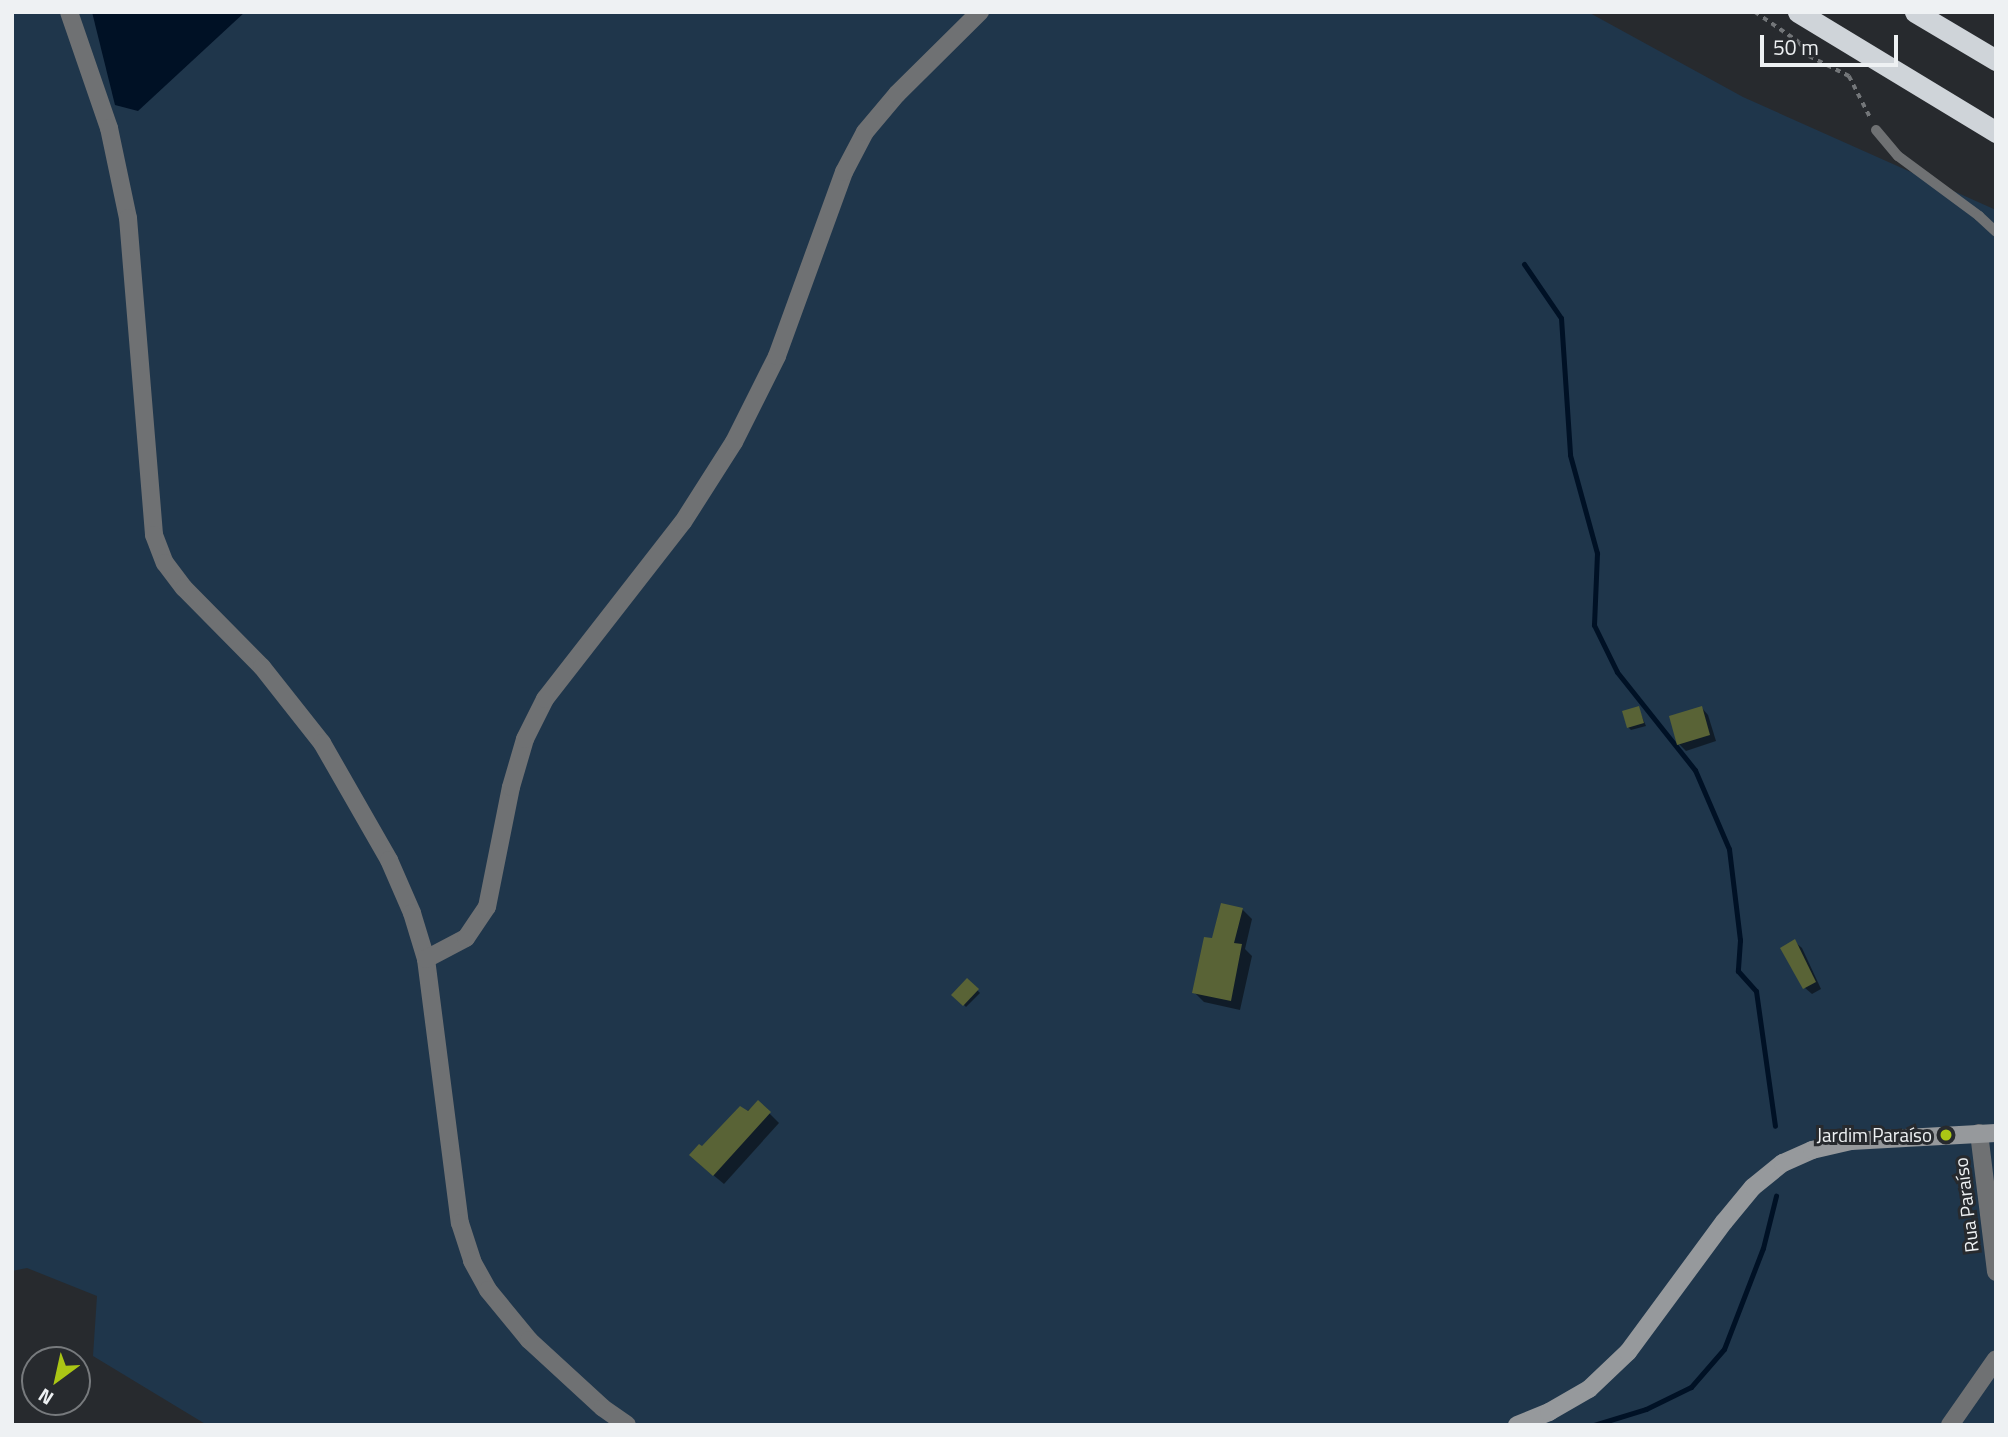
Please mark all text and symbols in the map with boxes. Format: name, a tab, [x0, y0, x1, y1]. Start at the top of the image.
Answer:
scale bar	[1763, 21, 1901, 65]
text: 50 m	[1773, 31, 1819, 63]
place label: Jardim Paraíso	[1817, 1124, 1932, 1146]
marker: Jardim Paraíso	[1938, 1127, 1954, 1143]
street label: Rua Paraíso	[1949, 1156, 1983, 1254]
north arrow	[21, 1346, 91, 1416]
text: N	[32, 1382, 59, 1413]

